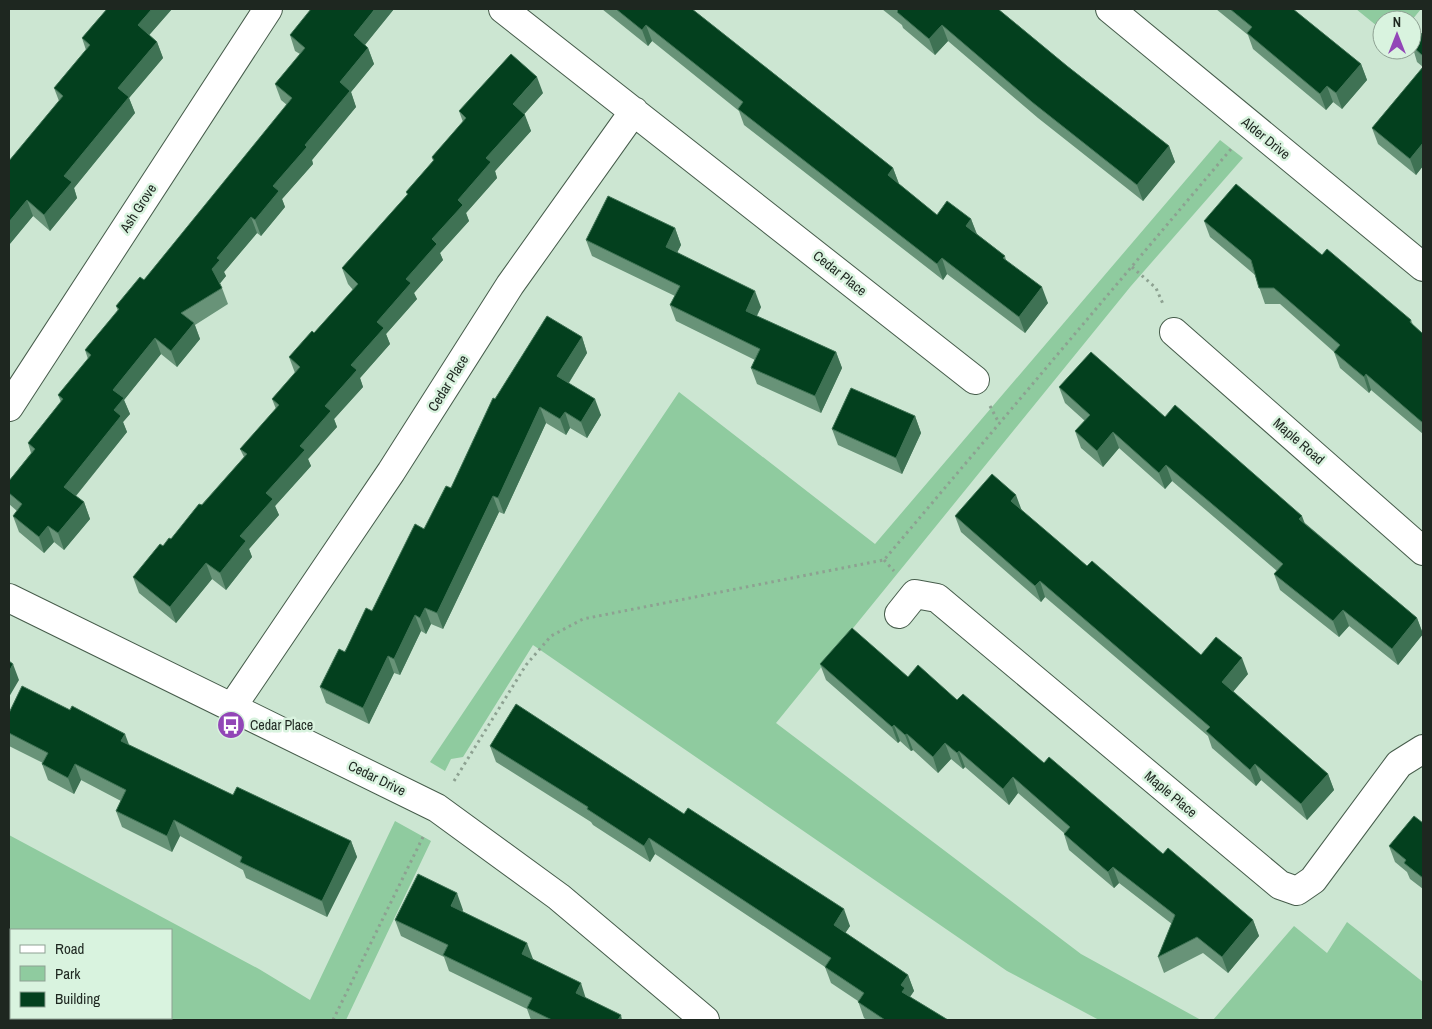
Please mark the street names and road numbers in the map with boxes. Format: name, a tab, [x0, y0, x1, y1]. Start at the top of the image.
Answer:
street label: Alder Drive	[1237, 112, 1294, 163]
street label: Ash Grove	[115, 180, 160, 236]
street label: Cedar Place	[810, 246, 870, 300]
street label: Cedar Place	[424, 351, 472, 415]
street label: Maple Road	[1270, 414, 1328, 468]
street label: Cedar Drive	[345, 756, 409, 800]
street label: Maple Place	[1141, 767, 1201, 821]

